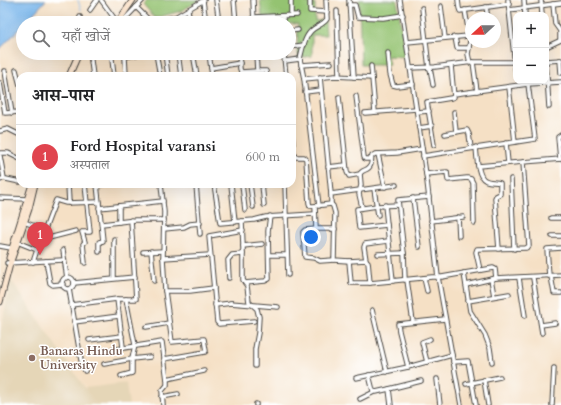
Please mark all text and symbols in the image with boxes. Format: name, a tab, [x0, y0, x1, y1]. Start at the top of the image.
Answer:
north arrow	[465, 12, 501, 48]
map controls	[513, 12, 549, 84]
button: +	[513, 12, 549, 48]
search box	[16, 16, 296, 60]
text: यहाँ खोजें	[62, 26, 110, 46]
icon: search	[30, 27, 52, 49]
button: −	[513, 48, 549, 84]
text: आस-पास	[32, 84, 94, 107]
text: Ford Hospital varansi	[70, 136, 216, 156]
text: 1	[42, 148, 48, 166]
text: 600 m	[246, 148, 280, 166]
text: अस्पताल	[70, 156, 110, 174]
pin: 1	[27, 222, 53, 255]
your location	[301, 227, 321, 247]
place label: Banaras Hindu University	[40, 343, 123, 373]
marker: Banaras Hindu University	[27, 353, 37, 363]

